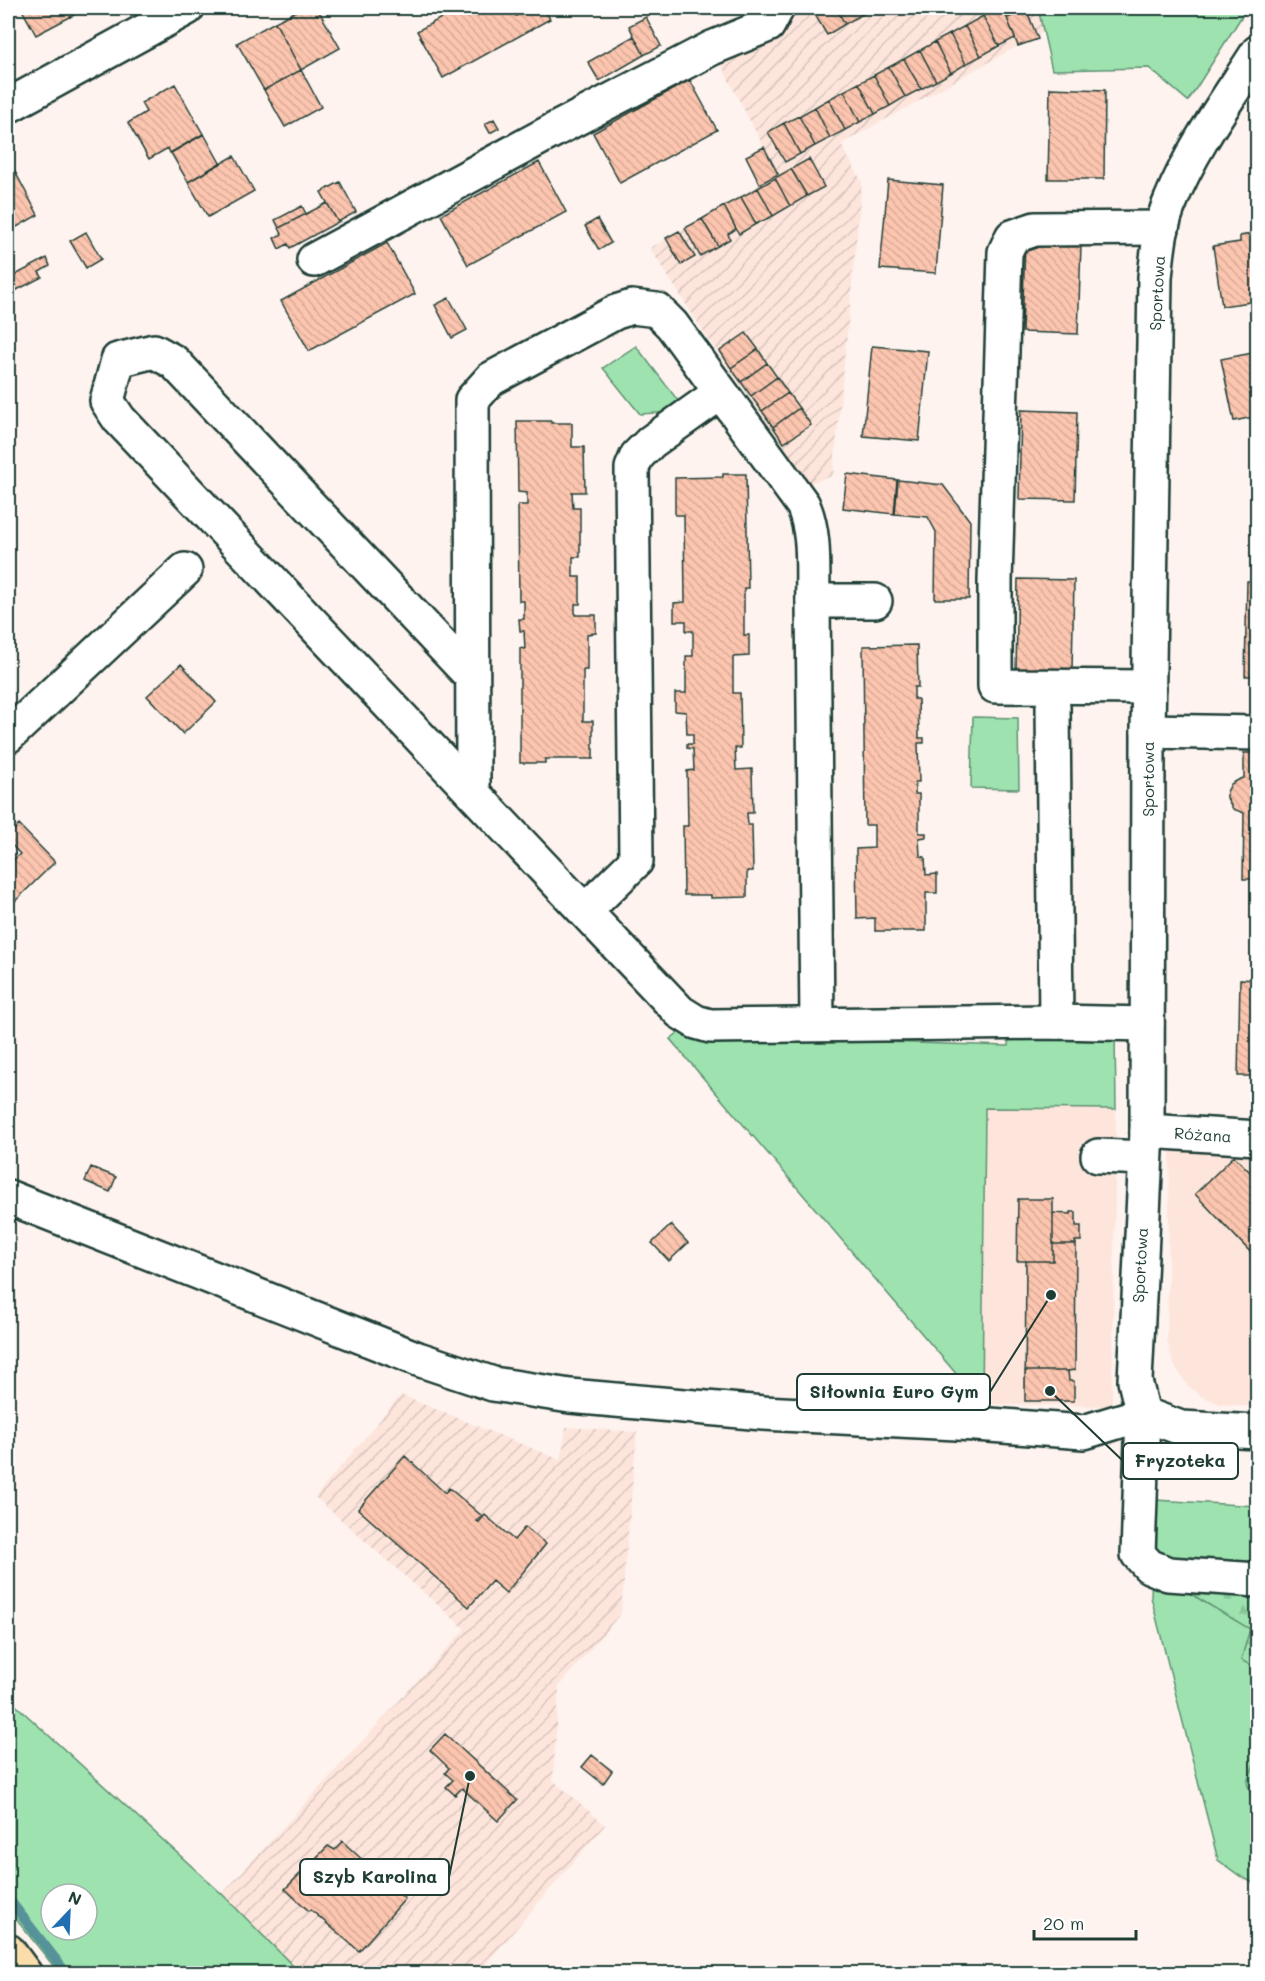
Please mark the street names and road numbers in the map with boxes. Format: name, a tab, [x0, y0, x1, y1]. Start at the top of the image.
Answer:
street label: Sportowa	[1144, 255, 1169, 331]
street label: Sportowa	[1137, 741, 1158, 817]
street label: Różana	[1174, 1122, 1232, 1146]
street label: Sportowa	[1127, 1227, 1152, 1303]

